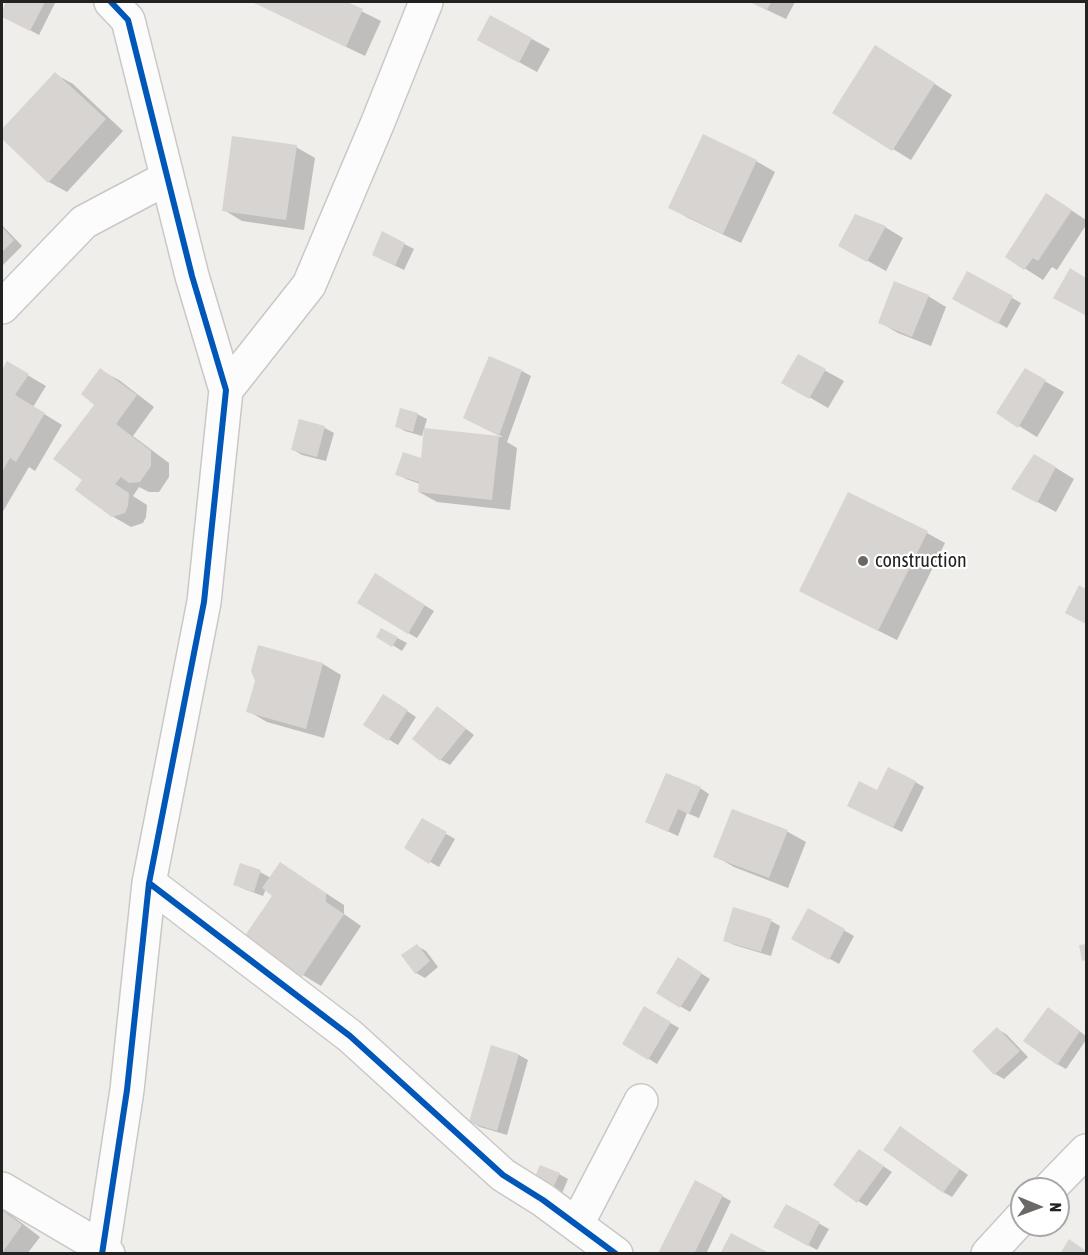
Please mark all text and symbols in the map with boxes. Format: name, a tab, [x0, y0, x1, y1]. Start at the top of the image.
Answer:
place label: construction	[875, 549, 967, 573]
marker: construction	[856, 554, 870, 568]
north arrow	[1010, 1177, 1070, 1237]
text: N	[1047, 1202, 1065, 1212]

